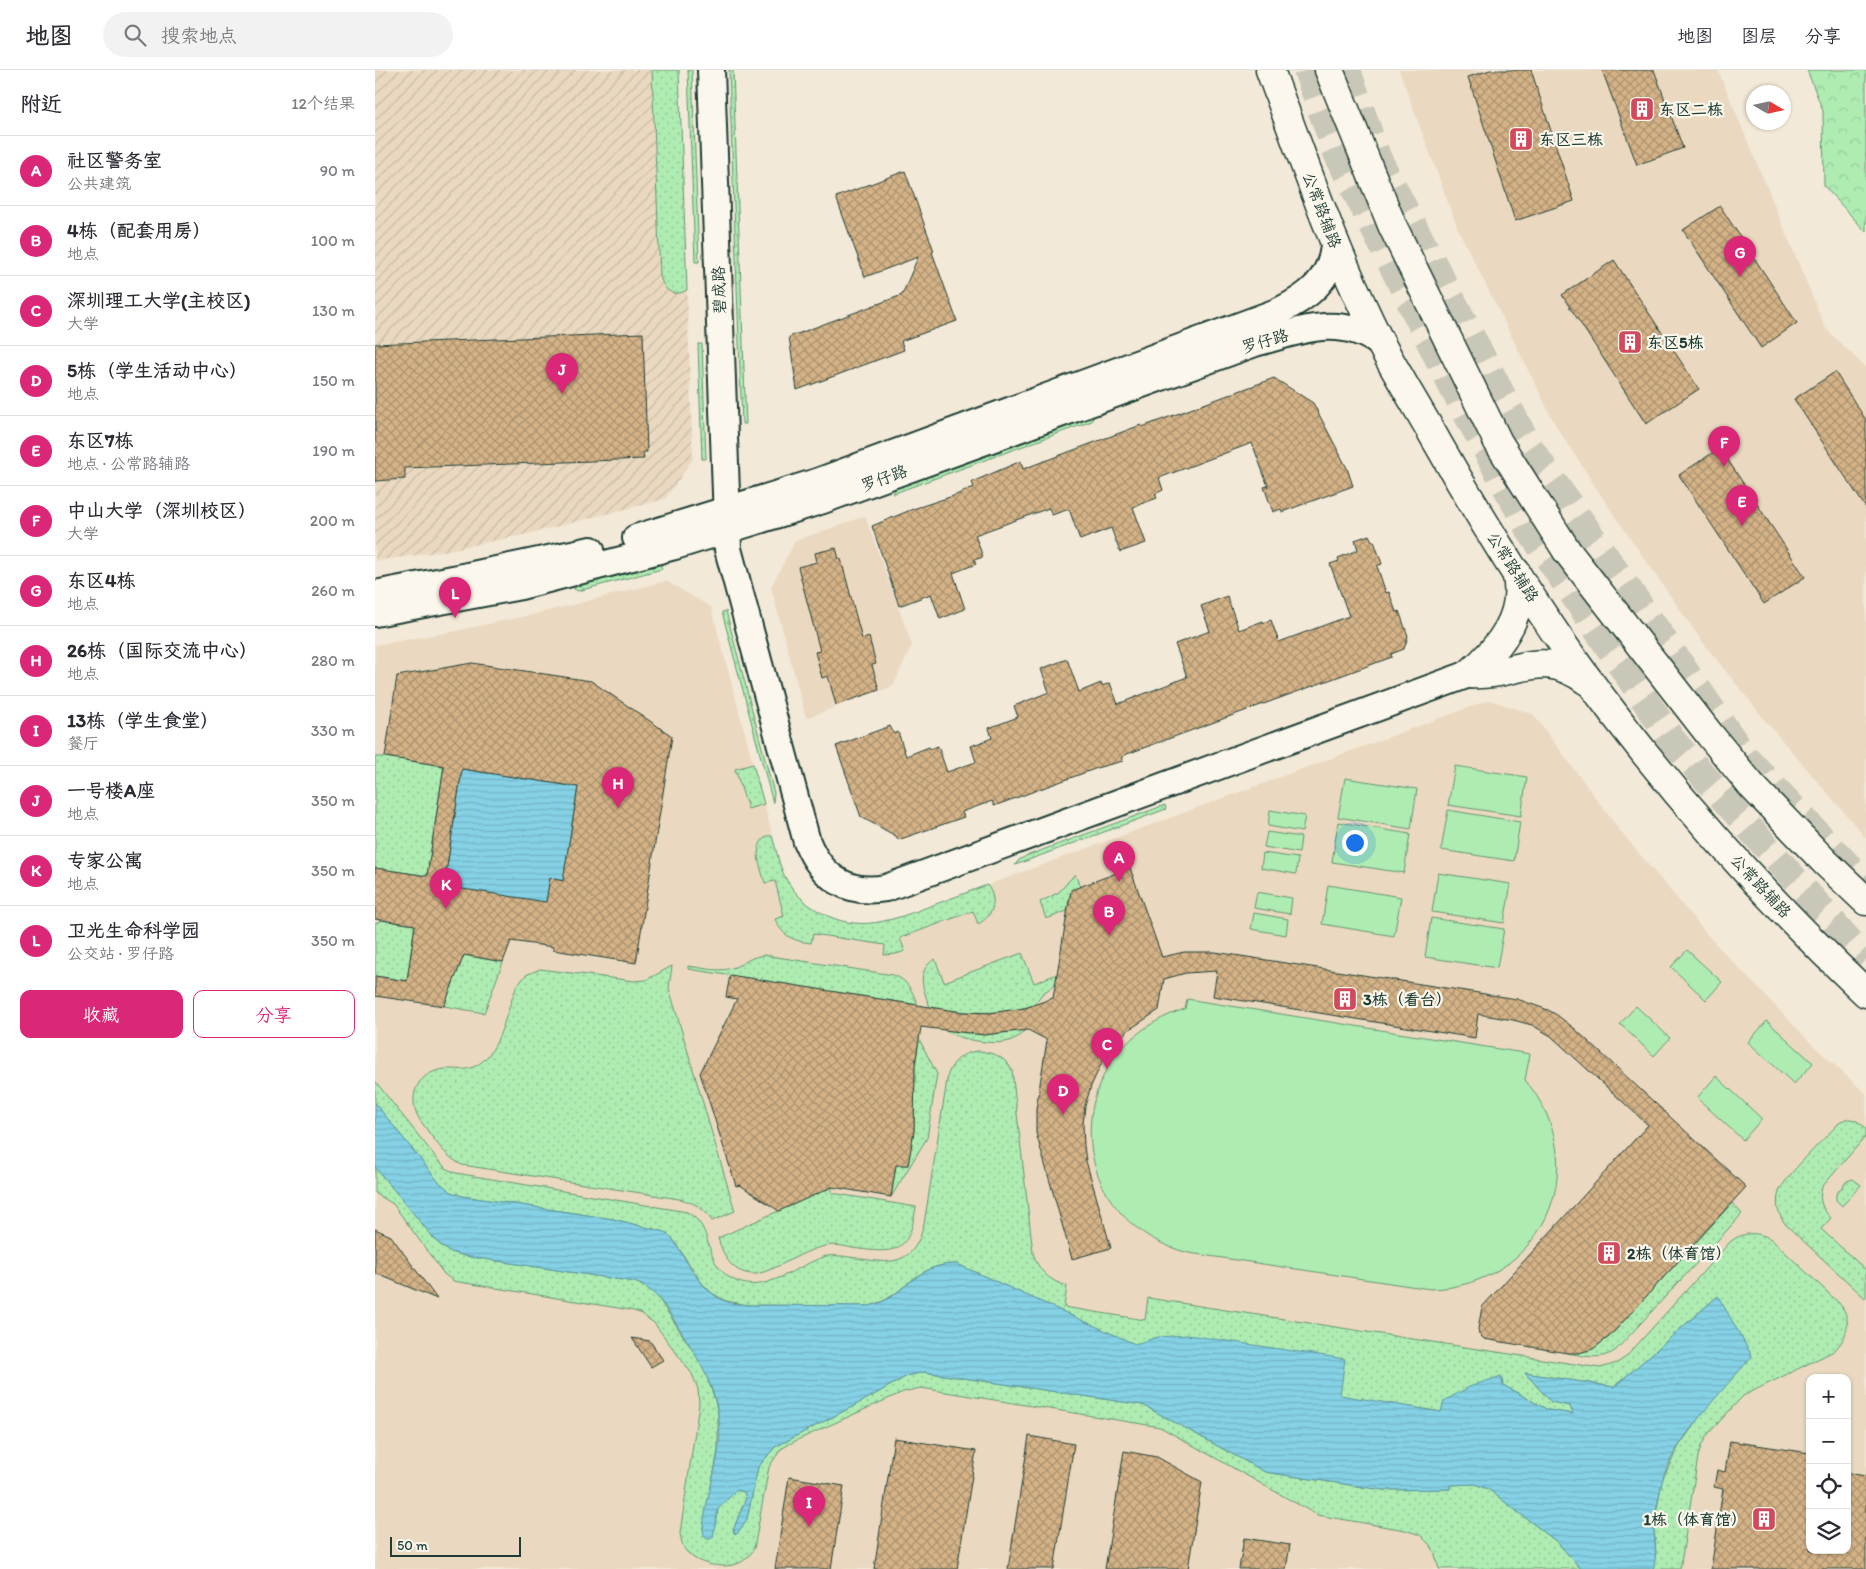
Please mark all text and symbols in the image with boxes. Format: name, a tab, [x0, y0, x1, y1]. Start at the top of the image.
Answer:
search box	[103, 12, 453, 57]
text: 地图	[25, 21, 73, 50]
icon: search	[121, 21, 149, 49]
text: 搜索地点	[161, 24, 237, 47]
text: 地图	[1677, 25, 1713, 47]
text: 图层	[1741, 25, 1777, 47]
text: 分享	[1805, 25, 1841, 47]
north arrow	[1746, 85, 1791, 130]
text: 附近	[20, 91, 62, 116]
text: 12个结果	[291, 94, 355, 113]
building icon: 东区二栋	[1629, 96, 1655, 122]
place label: 东区二栋	[1659, 100, 1723, 119]
building icon: 东区三栋	[1508, 126, 1534, 152]
place label: 东区三栋	[1539, 130, 1603, 149]
text: 社区警务室	[67, 149, 162, 172]
text: A	[31, 161, 41, 180]
text: 90 m	[320, 161, 355, 180]
street label: 公常路辅路	[1299, 169, 1345, 251]
text: 公共建筑	[67, 174, 131, 193]
text: 4栋（配套用房）	[67, 219, 211, 242]
text: B	[31, 231, 41, 250]
text: 100 m	[311, 231, 355, 250]
pin: G	[1724, 236, 1756, 277]
text: 地点	[67, 244, 99, 263]
street label: 碧成路	[709, 266, 729, 314]
text: 深圳理工大学(主校区)	[67, 289, 250, 312]
text: C	[31, 301, 41, 320]
text: 130 m	[312, 301, 355, 320]
text: 大学	[67, 314, 99, 333]
street label: 罗仔路	[1239, 325, 1291, 357]
building icon: 东区5栋	[1617, 329, 1643, 355]
place label: 东区5栋	[1647, 333, 1703, 352]
pin: J	[546, 353, 578, 394]
text: 5栋（学生活动中心）	[67, 359, 248, 382]
text: D	[31, 371, 41, 390]
text: 150 m	[312, 371, 355, 390]
text: 地点	[67, 384, 99, 403]
pin: F	[1708, 426, 1740, 467]
text: 东区7栋	[67, 429, 133, 452]
text: E	[32, 441, 40, 460]
text: 190 m	[312, 441, 355, 460]
text: 地点 · 公常路辅路	[67, 454, 190, 473]
street label: 罗仔路	[858, 461, 910, 495]
pin: E	[1726, 485, 1758, 526]
text: 中山大学（深圳校区）	[67, 499, 257, 522]
text: F	[32, 511, 40, 530]
text: 200 m	[310, 511, 355, 530]
text: 大学	[67, 524, 99, 543]
street label: 公常路辅路	[1483, 528, 1543, 606]
text: 东区4栋	[67, 569, 135, 592]
pin: L	[439, 577, 471, 618]
text: G	[30, 581, 42, 600]
text: 260 m	[311, 581, 355, 600]
text: 地点	[67, 594, 99, 613]
text: 26栋（国际交流中心）	[67, 639, 258, 662]
text: H	[30, 651, 42, 670]
text: 280 m	[311, 651, 355, 670]
text: 地点	[67, 664, 99, 683]
text: 13栋（学生食堂）	[67, 709, 219, 732]
text: I	[33, 721, 39, 740]
text: 330 m	[311, 721, 355, 740]
text: 餐厅	[67, 734, 99, 753]
pin: H	[602, 767, 634, 808]
text: 一号楼A座	[67, 779, 155, 802]
text: J	[32, 791, 40, 810]
text: 350 m	[311, 791, 355, 810]
text: 地点	[67, 804, 99, 823]
your location	[1342, 830, 1368, 856]
pin: A	[1103, 841, 1135, 882]
text: 专家公寓	[67, 849, 143, 872]
street label: 公常路辅路	[1727, 850, 1795, 922]
text: K	[31, 861, 41, 880]
text: 350 m	[311, 861, 355, 880]
pin: K	[430, 868, 462, 909]
text: 地点	[67, 874, 99, 893]
pin: B	[1093, 895, 1125, 936]
text: 卫光生命科学园	[67, 919, 200, 942]
text: L	[32, 931, 40, 950]
text: 350 m	[311, 931, 355, 950]
text: 公交站 · 罗仔路	[67, 944, 174, 963]
building icon: 3栋（看台）	[1332, 986, 1358, 1012]
button: 收藏	[20, 990, 183, 1038]
button: 分享	[193, 990, 355, 1038]
place label: 3栋（看台）	[1363, 990, 1452, 1009]
pin: C	[1091, 1028, 1123, 1069]
pin: D	[1047, 1074, 1079, 1115]
building icon: 2栋（体育馆）	[1596, 1240, 1622, 1266]
place label: 2栋（体育馆）	[1627, 1244, 1731, 1263]
map controls	[1806, 1374, 1851, 1554]
button: +	[1806, 1374, 1851, 1419]
button: −	[1806, 1419, 1851, 1464]
button: locate	[1806, 1464, 1851, 1509]
pin: I	[793, 1486, 825, 1527]
building icon: 1栋（体育馆）	[1751, 1506, 1777, 1532]
button: layers	[1806, 1509, 1851, 1554]
place label: 1栋（体育馆）	[1644, 1510, 1747, 1529]
scale bar	[390, 1534, 521, 1557]
text: 50 m	[397, 1537, 428, 1554]

